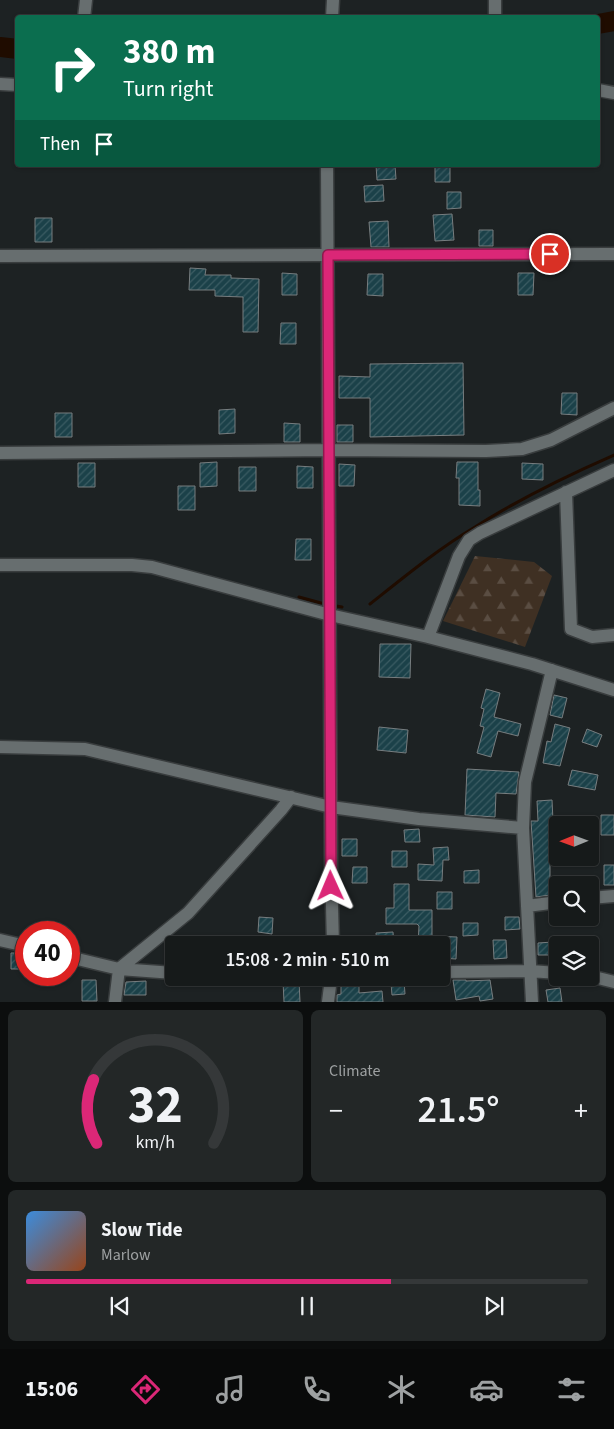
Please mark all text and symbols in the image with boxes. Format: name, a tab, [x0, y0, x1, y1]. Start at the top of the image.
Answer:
text: 380 m	[123, 27, 215, 77]
icon: right	[40, 35, 105, 100]
text: Turn right	[123, 73, 213, 105]
icon: arrive	[90, 130, 118, 158]
text: Then	[40, 131, 80, 158]
pin	[529, 233, 571, 275]
icon: arrive	[536, 240, 564, 268]
north arrow	[549, 816, 599, 866]
map controls	[549, 816, 599, 986]
position arrow	[304, 859, 356, 911]
button: search	[549, 876, 599, 926]
speed limit sign: 40	[15, 921, 80, 986]
button: layers	[549, 936, 599, 986]
text: 15:08 · 2 min · 510 m	[225, 947, 390, 974]
text: Climate	[329, 1060, 380, 1082]
text: 32	[128, 1069, 183, 1143]
text: 21.5°	[417, 1083, 500, 1137]
text: −	[329, 1091, 343, 1131]
text: +	[574, 1091, 588, 1131]
text: km/h	[136, 1130, 175, 1155]
text: Slow Tide	[101, 1217, 182, 1244]
text: Marlow	[101, 1244, 150, 1266]
icon: previous	[106, 1292, 134, 1320]
icon: pause	[293, 1292, 321, 1320]
icon: next	[480, 1292, 508, 1320]
icon: directions	[128, 1372, 163, 1407]
icon: music	[213, 1372, 248, 1407]
icon: phone	[299, 1372, 334, 1407]
icon: climate	[384, 1372, 419, 1407]
icon: car	[469, 1372, 504, 1407]
icon: filters	[554, 1372, 589, 1407]
text: 15:06	[25, 1373, 78, 1405]

